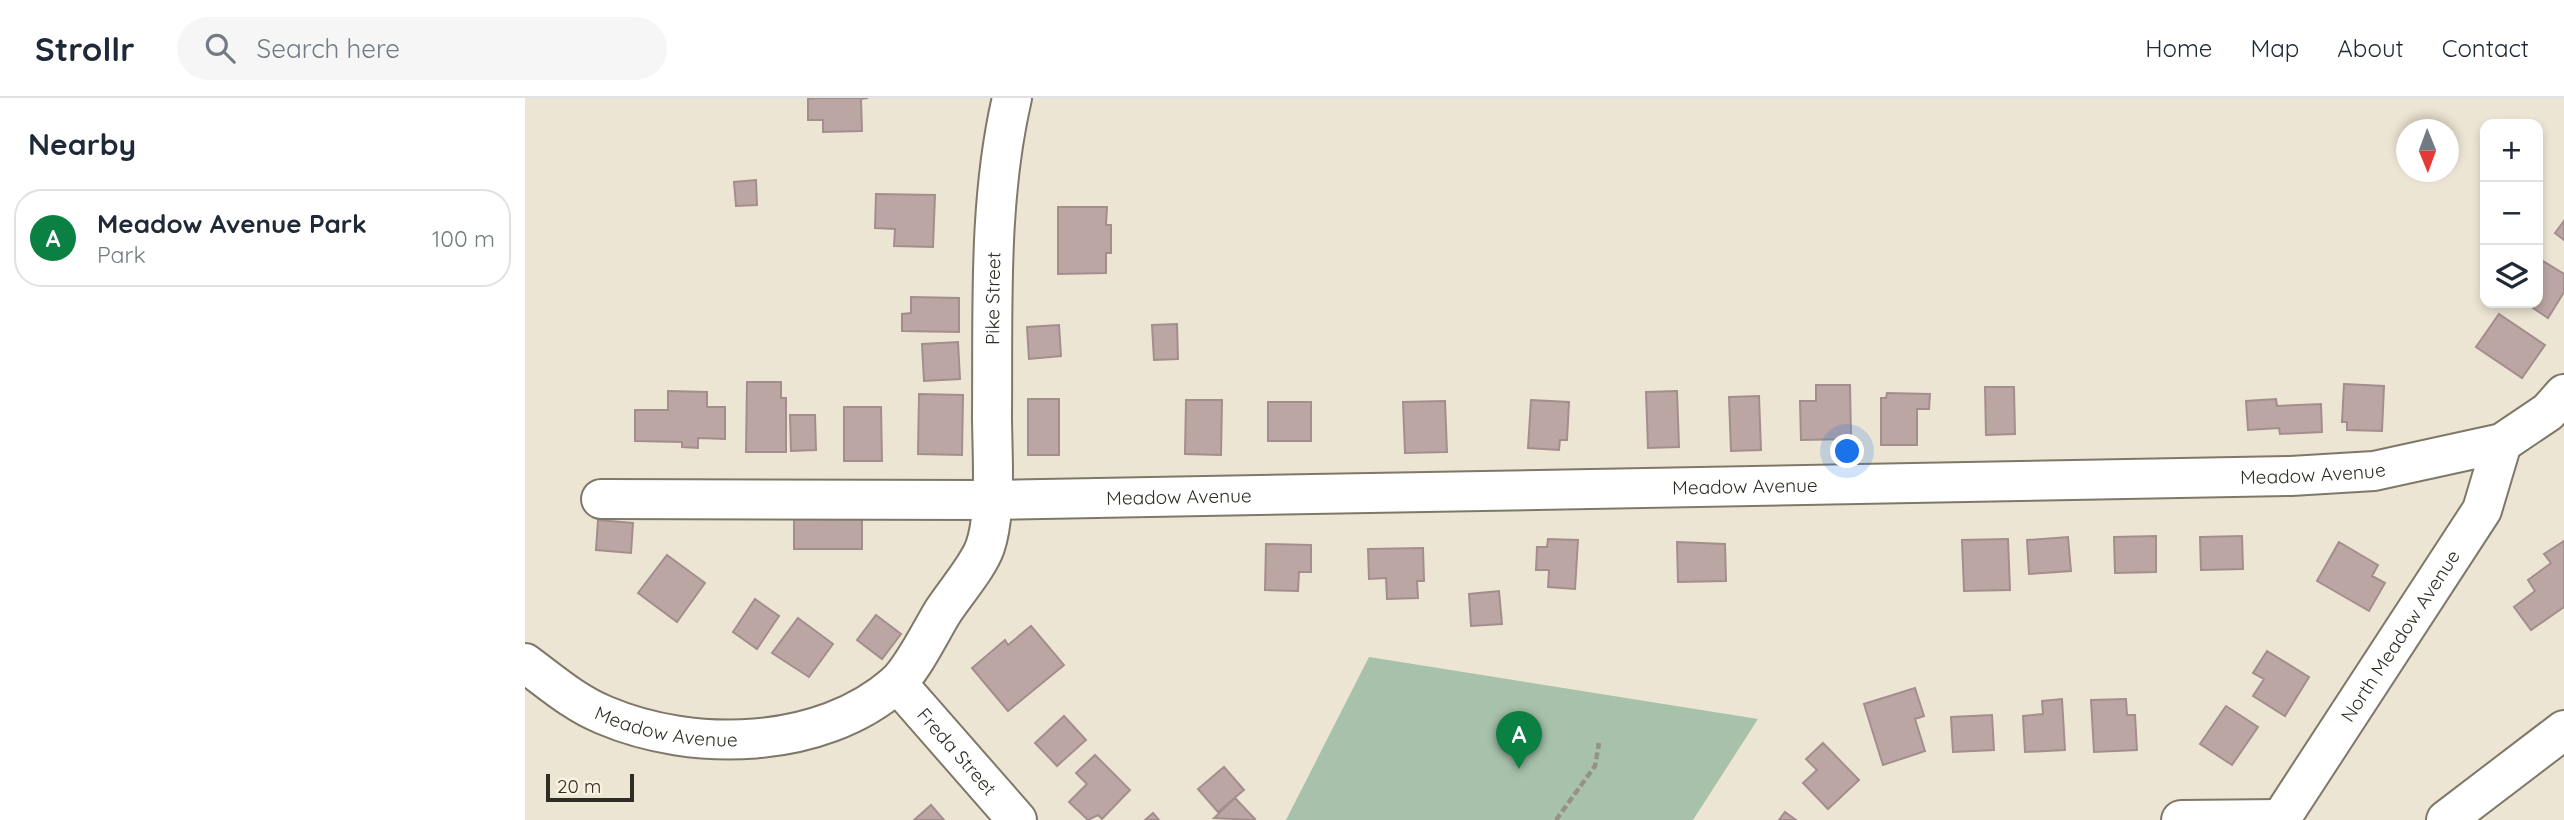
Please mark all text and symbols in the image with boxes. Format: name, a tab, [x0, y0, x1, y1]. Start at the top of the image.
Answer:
search box	[177, 17, 667, 80]
text: Strollr	[35, 28, 135, 69]
icon: search	[201, 29, 239, 67]
text: Search here	[257, 32, 400, 65]
text: Home	[2145, 33, 2212, 63]
text: Map	[2250, 33, 2299, 63]
text: About	[2337, 33, 2404, 63]
text: Contact	[2442, 33, 2529, 63]
north arrow	[2396, 119, 2459, 182]
map controls	[2480, 119, 2543, 308]
button: +	[2480, 119, 2543, 182]
text: Nearby	[28, 125, 136, 163]
button: −	[2480, 182, 2543, 245]
text: Meadow Avenue Park	[97, 207, 367, 240]
text: A	[46, 224, 60, 253]
text: 100 m	[432, 224, 495, 253]
text: Park	[97, 240, 146, 269]
button: layers	[2480, 245, 2543, 308]
street label: Pike Street	[980, 251, 1006, 345]
your location	[1830, 434, 1864, 468]
street label: Meadow Avenue	[2240, 457, 2388, 489]
street label: Meadow Avenue	[1672, 473, 1818, 499]
street label: Meadow Avenue	[1106, 483, 1252, 510]
street label: North Meadow Avenue	[2335, 545, 2465, 726]
street label: Meadow Avenue	[591, 701, 738, 752]
street label: Freda Street	[912, 703, 1002, 800]
pin: A	[1496, 711, 1542, 769]
scale bar	[546, 771, 633, 803]
text: 20 m	[557, 774, 601, 798]

